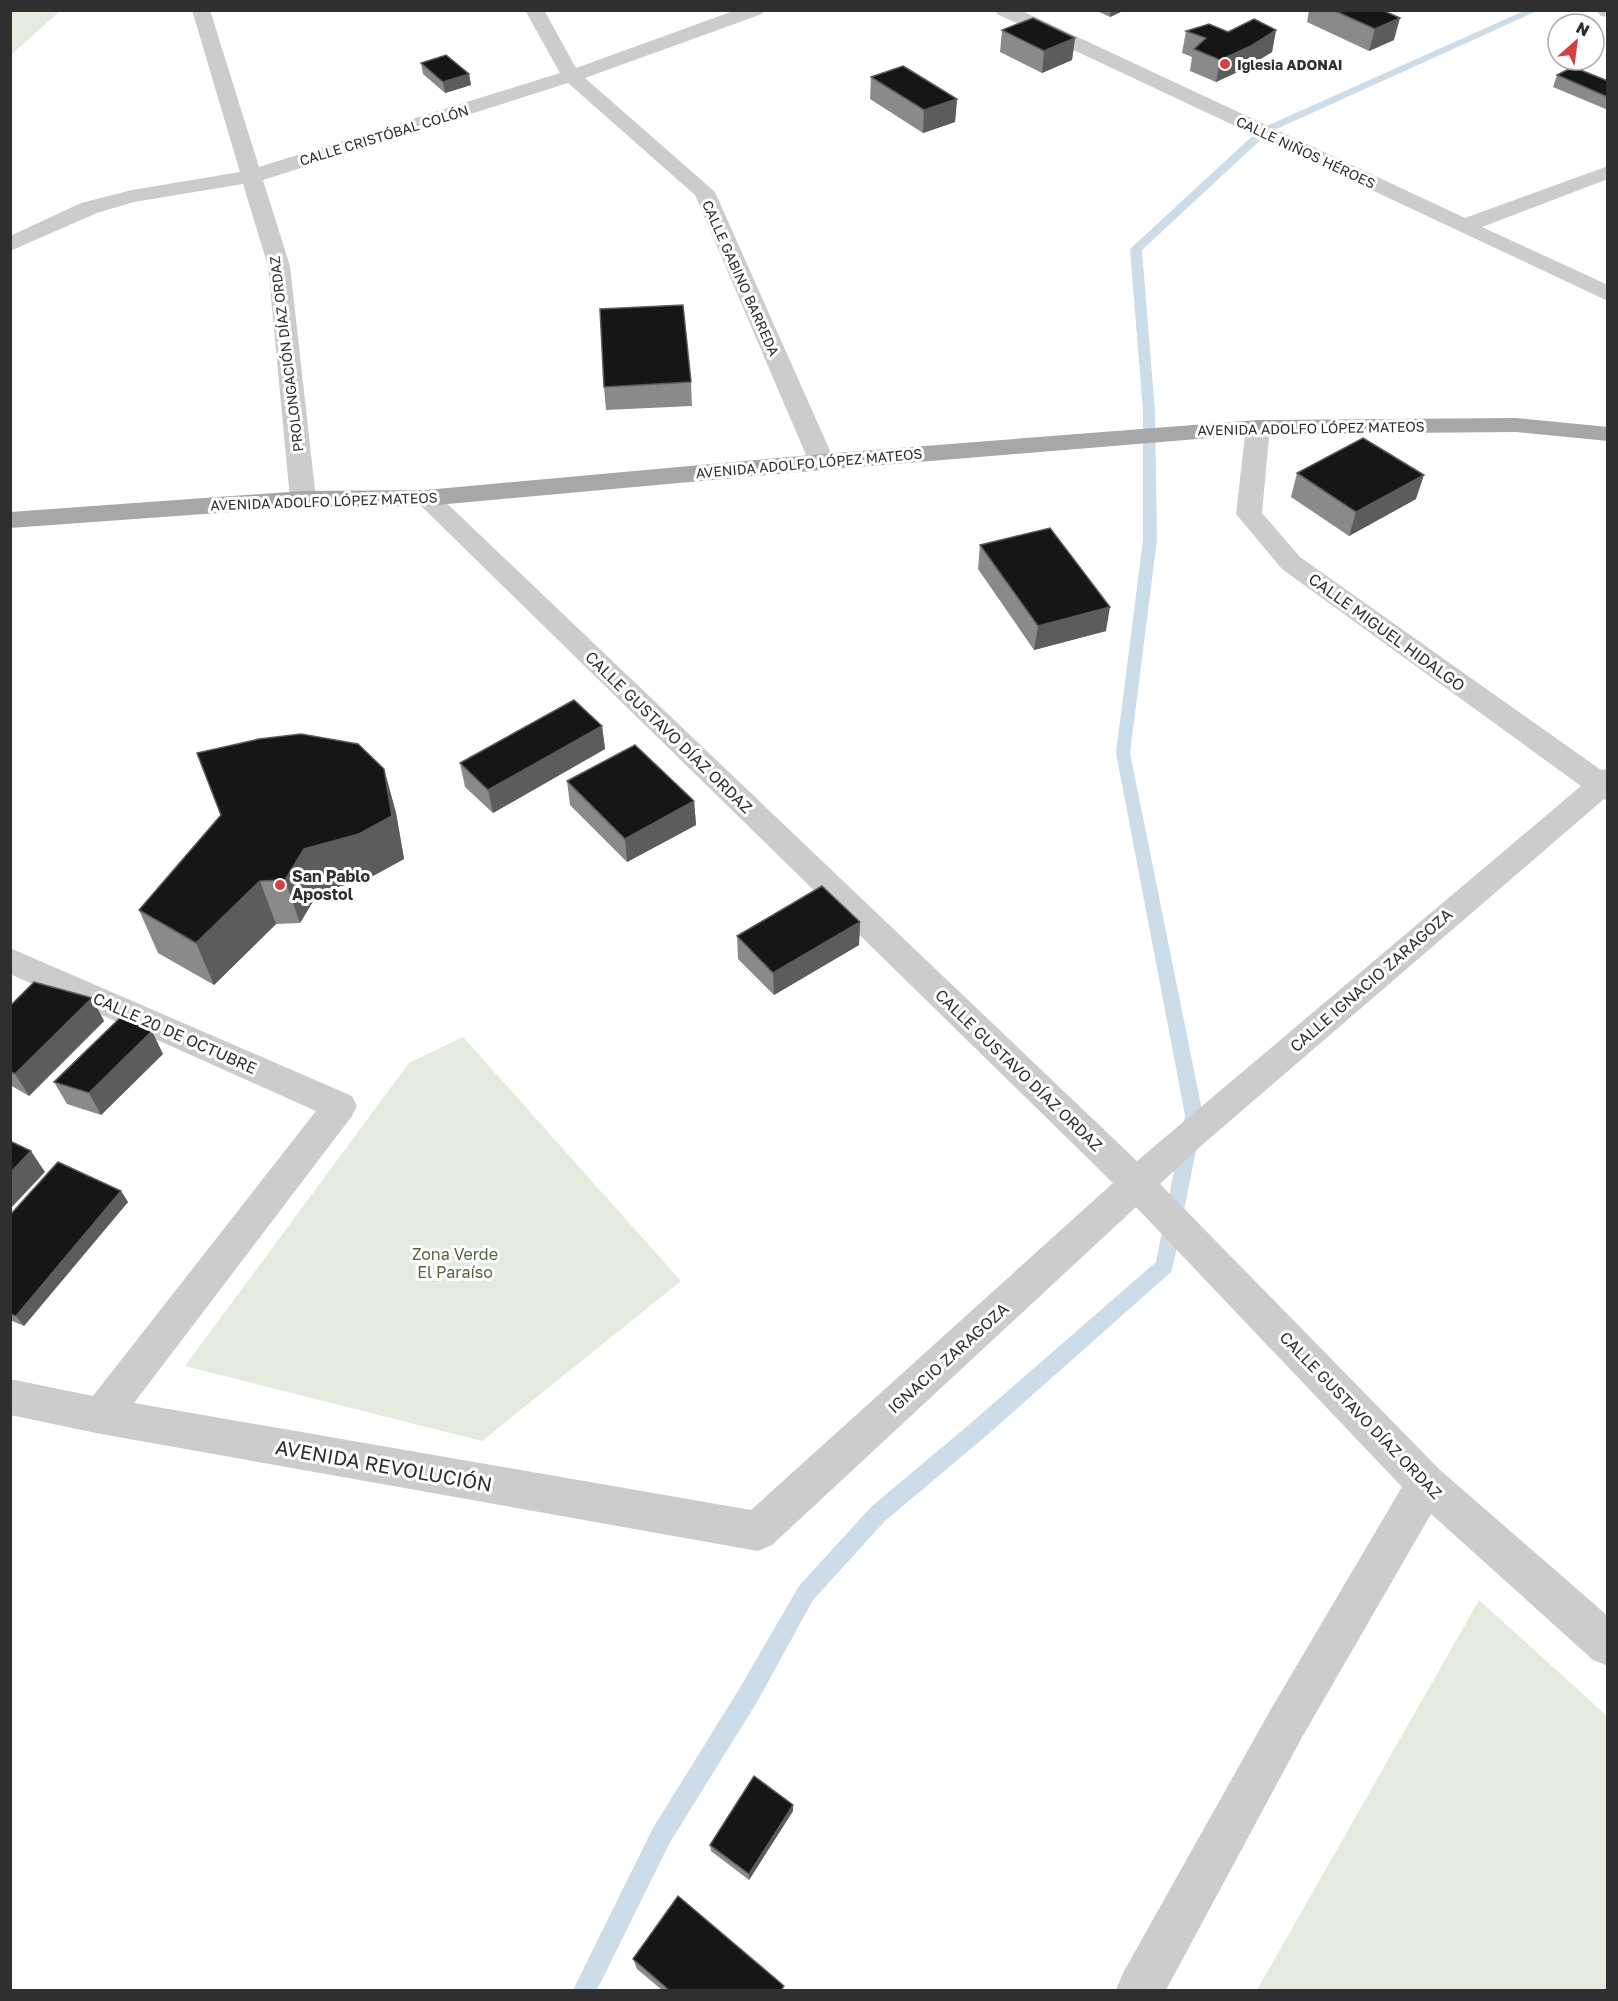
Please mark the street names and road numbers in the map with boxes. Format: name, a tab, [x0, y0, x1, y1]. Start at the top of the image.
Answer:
street label: CALLE CRISTÓBAL COLÓN	[297, 101, 471, 169]
street label: CALLE NIÑOS HÉROES	[1234, 112, 1378, 192]
street label: CALLE GABINO BARREDA	[699, 197, 783, 359]
street label: PROLONGACIÓN DÍAZ ORDAZ	[266, 255, 306, 453]
street label: AVENIDA ADOLFO LÓPEZ MATEOS	[1197, 418, 1425, 438]
street label: AVENIDA ADOLFO LÓPEZ MATEOS	[695, 445, 923, 481]
street label: AVENIDA ADOLFO LÓPEZ MATEOS	[210, 489, 438, 513]
street label: CALLE MIGUEL HIDALGO	[1305, 569, 1469, 695]
street label: CALLE GUSTAVO DÍAZ ORDAZ	[581, 647, 757, 817]
street label: CALLE IGNACIO ZARAGOZA	[1286, 904, 1457, 1056]
street label: CALLE GUSTAVO DÍAZ ORDAZ	[931, 985, 1107, 1155]
street label: CALLE 20 DE OCTUBRE	[90, 988, 260, 1078]
street label: IGNACIO ZARAGOZA	[884, 1298, 1013, 1417]
street label: CALLE GUSTAVO DÍAZ ORDAZ	[1276, 1327, 1446, 1503]
street label: AVENIDA REVOLUCIÓN	[274, 1434, 494, 1496]

